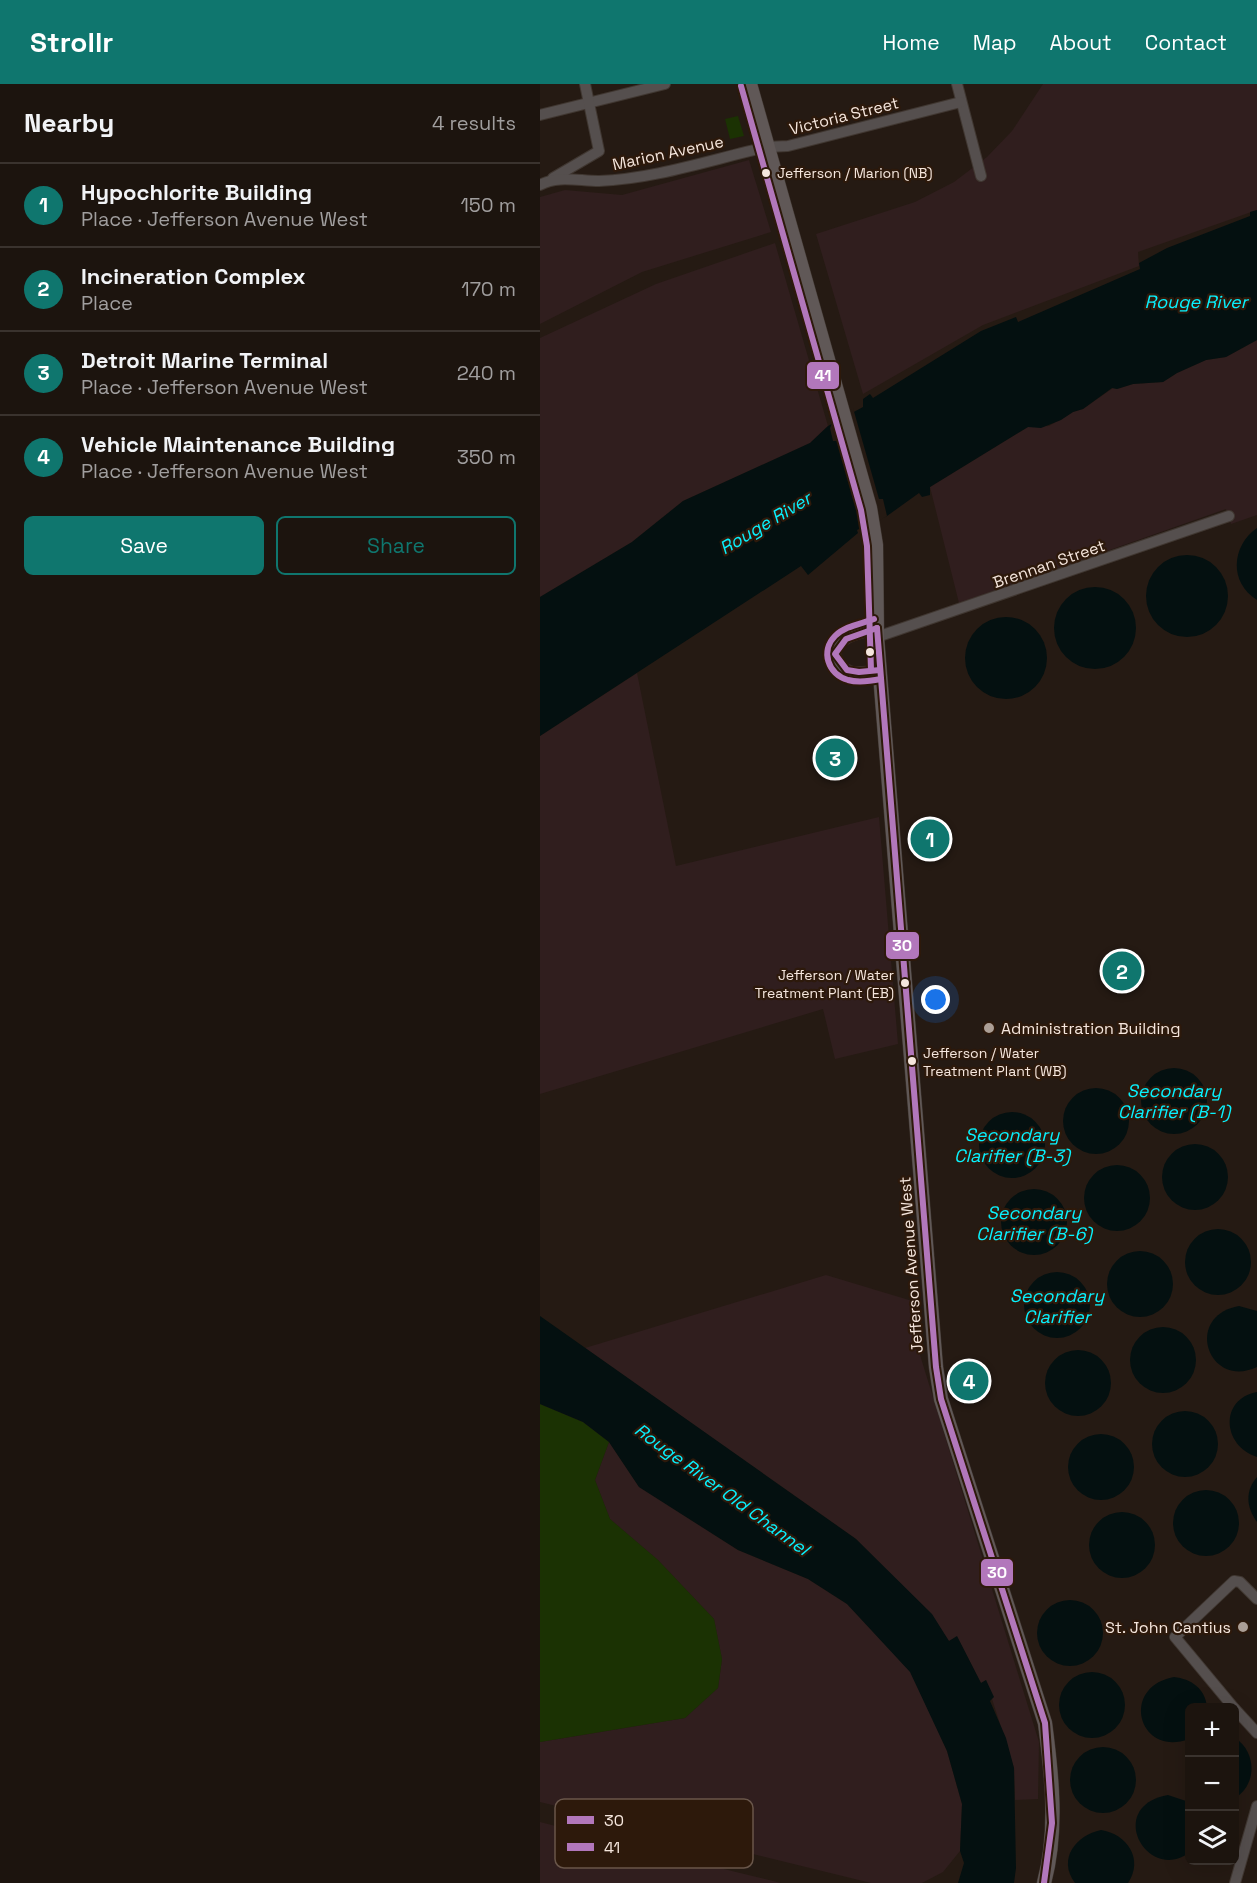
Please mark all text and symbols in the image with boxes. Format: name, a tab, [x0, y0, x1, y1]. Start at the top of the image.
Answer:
text: Strollr	[30, 24, 113, 60]
text: Home	[882, 29, 940, 56]
text: Map	[973, 29, 1017, 56]
text: About	[1050, 29, 1112, 56]
text: Contact	[1145, 29, 1227, 56]
street label: Victoria Street	[787, 92, 901, 140]
text: Nearby	[24, 106, 114, 140]
text: 4 results	[432, 110, 516, 136]
street label: Marion Avenue	[610, 131, 726, 175]
place label: Jefferson / Marion (NB)	[777, 164, 932, 182]
marker: Jefferson / Marion (NB)	[760, 167, 772, 179]
text: Hypochlorite Building	[81, 178, 312, 206]
text: 1	[39, 192, 48, 218]
text: 150 m	[461, 192, 516, 218]
text: Place · Jefferson Avenue West	[81, 206, 368, 232]
text: Incineration Complex	[81, 262, 306, 290]
text: 2	[38, 276, 49, 302]
text: 170 m	[461, 276, 516, 302]
text: Place	[81, 290, 133, 316]
water label: Rouge River	[1145, 290, 1250, 313]
text: Detroit Marine Terminal	[81, 346, 328, 374]
text: 3	[37, 360, 50, 386]
text: 240 m	[457, 360, 516, 386]
line badge: 41	[806, 361, 840, 390]
text: 41	[815, 365, 831, 386]
text: Place · Jefferson Avenue West	[81, 374, 368, 400]
text: Vehicle Maintenance Building	[81, 430, 395, 458]
text: 4	[37, 444, 50, 470]
text: 350 m	[457, 444, 516, 470]
text: Place · Jefferson Avenue West	[81, 458, 368, 484]
water label: Rouge River	[715, 486, 817, 559]
button: Save	[24, 516, 264, 575]
button: Share	[276, 516, 516, 575]
street label: Brennan Street	[990, 535, 1108, 593]
unlabelled marker	[864, 646, 876, 658]
pin: 3	[816, 736, 854, 780]
pin: 1	[910, 816, 950, 861]
line badge: 30	[885, 931, 920, 960]
text: 30	[892, 935, 912, 956]
pin: 2	[1102, 948, 1142, 994]
place label: Jefferson / Water Treatment Plant (EB)	[755, 966, 894, 1002]
marker: Jefferson / Water Treatment Plant (EB)	[899, 977, 911, 989]
your location	[921, 985, 950, 1014]
place label: Administration Building	[1001, 1018, 1180, 1039]
marker: Administration Building	[982, 1021, 996, 1035]
place label: Jefferson / Water Treatment Plant (WB)	[923, 1044, 1067, 1080]
marker: Jefferson / Water Treatment Plant (WB)	[906, 1055, 918, 1067]
water label: Secondary Clarifier (B-1)	[1118, 1079, 1233, 1123]
water label: Secondary Clarifier (B-3)	[954, 1123, 1072, 1167]
street label: Jefferson Avenue West	[894, 1176, 928, 1354]
water label: Secondary Clarifier (B-6)	[976, 1201, 1094, 1245]
water label: Secondary Clarifier	[1010, 1284, 1105, 1328]
pin: 4	[950, 1358, 988, 1404]
water label: Rouge River Old Channel	[630, 1418, 816, 1562]
line badge: 30	[980, 1558, 1014, 1587]
text: 30	[987, 1562, 1007, 1583]
place label: St. John Cantius	[1105, 1617, 1231, 1638]
marker: St. John Cantius	[1236, 1620, 1250, 1634]
map controls	[1185, 1703, 1239, 1865]
button: +	[1185, 1703, 1239, 1757]
button: −	[1185, 1757, 1239, 1811]
legend	[555, 1799, 753, 1868]
text: 30	[604, 1810, 624, 1831]
button: layers	[1185, 1811, 1239, 1865]
text: 41	[604, 1837, 620, 1858]

